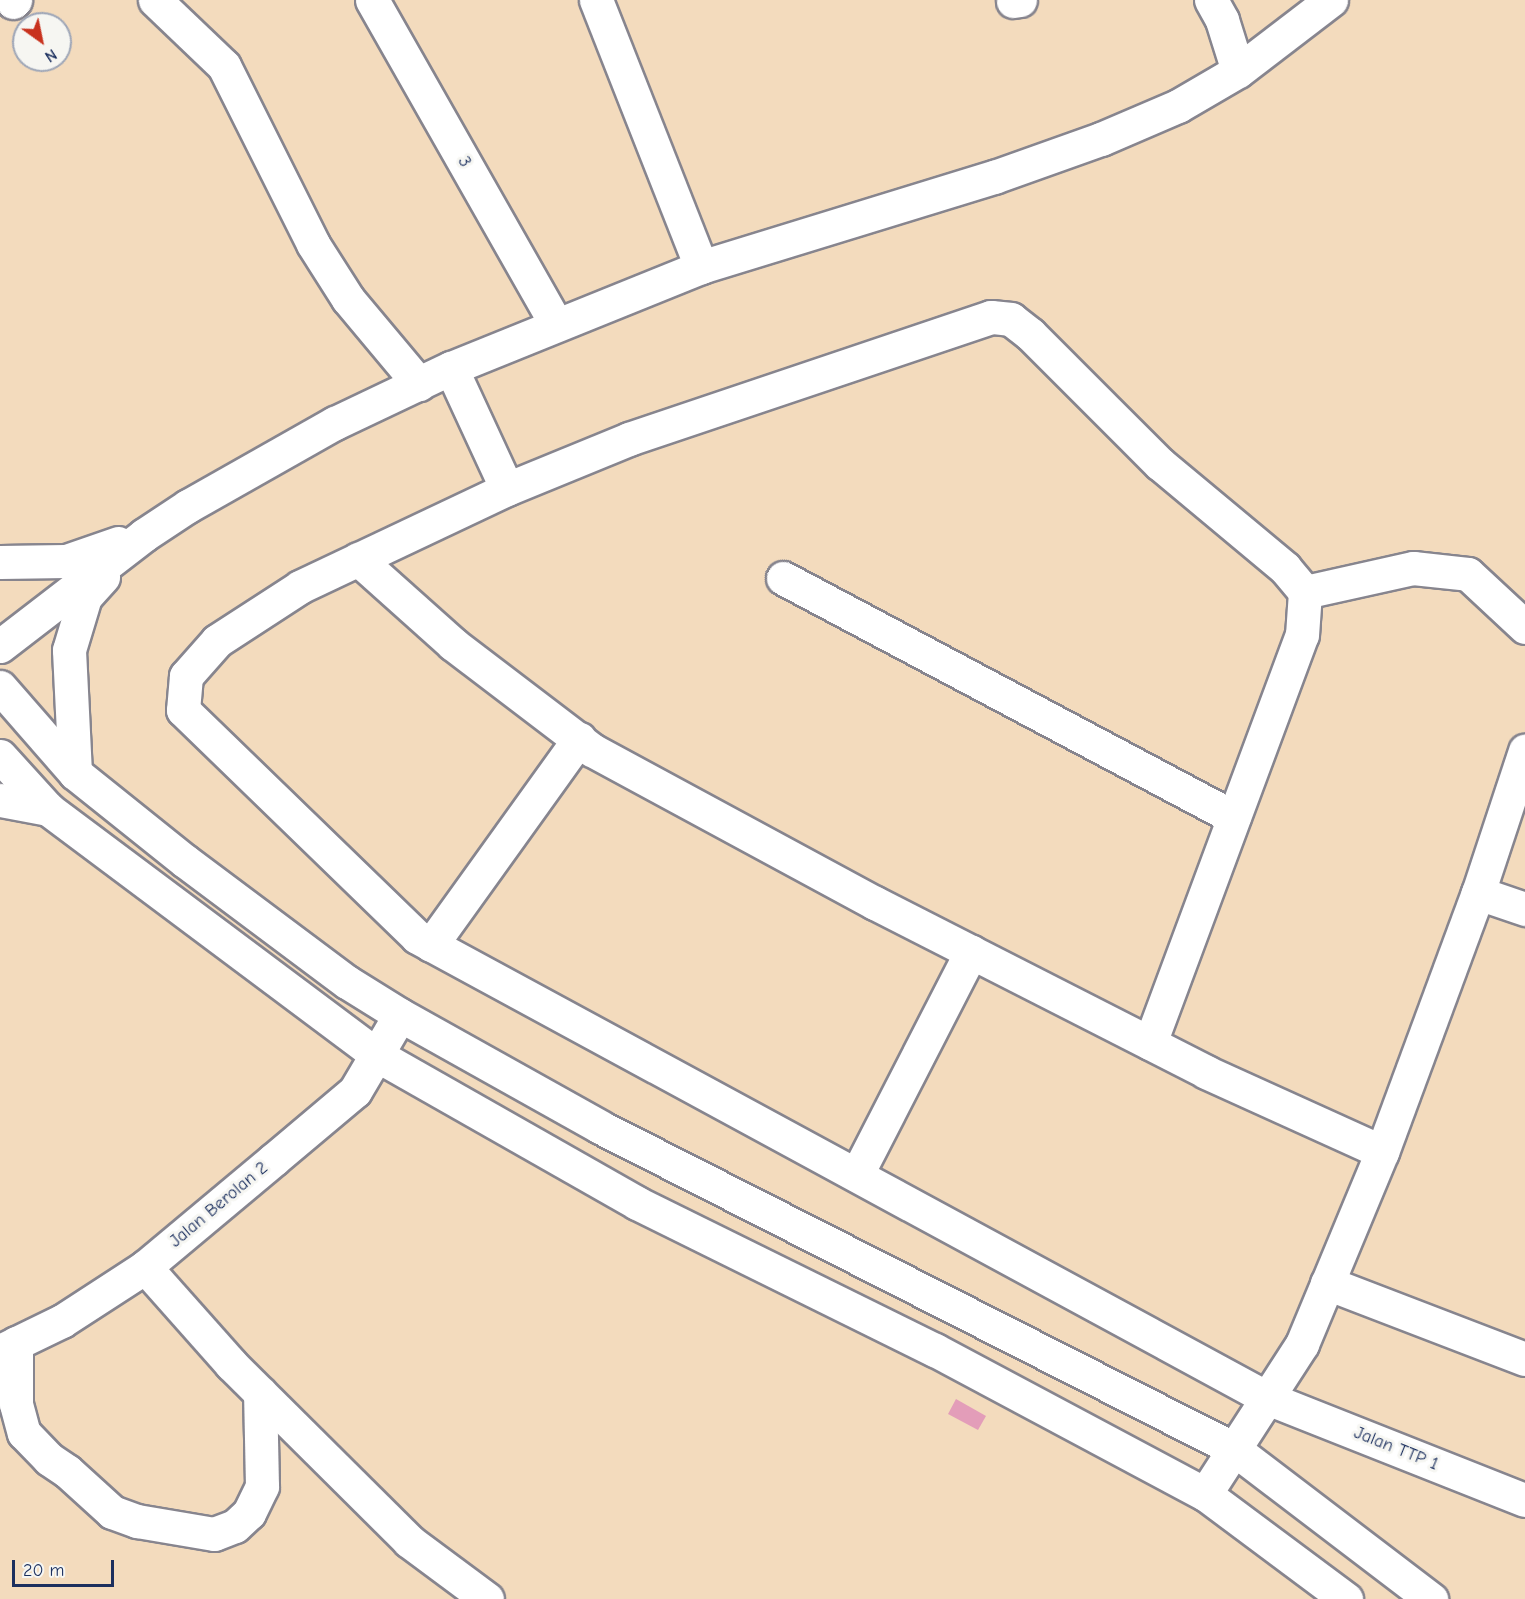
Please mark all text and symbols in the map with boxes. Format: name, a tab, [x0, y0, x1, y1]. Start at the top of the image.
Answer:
north arrow	[12, 12, 72, 72]
text: N	[41, 45, 60, 66]
street label: 3	[452, 153, 476, 171]
street label: Jalan Berolan 2	[165, 1158, 273, 1252]
street label: Jalan TTP 1	[1351, 1422, 1441, 1476]
scale bar	[15, 1548, 117, 1586]
text: 20 m	[23, 1560, 64, 1581]

